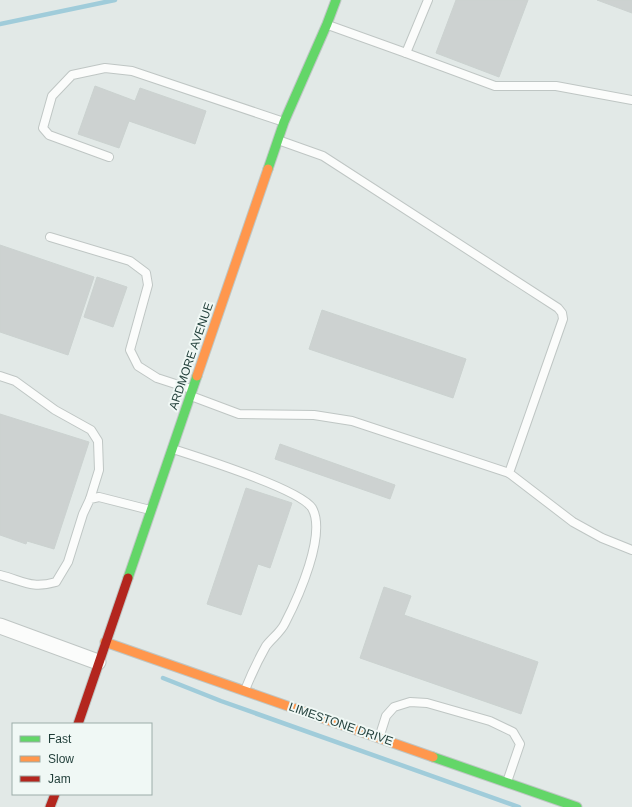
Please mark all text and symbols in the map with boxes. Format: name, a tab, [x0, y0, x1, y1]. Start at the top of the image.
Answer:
street label: ARDMORE AVENUE	[166, 301, 216, 411]
street label: LIMESTONE DRIVE	[287, 700, 395, 748]
legend	[12, 723, 152, 795]
text: Fast	[48, 732, 72, 746]
text: Slow	[48, 752, 74, 766]
text: Jam	[48, 772, 71, 786]

